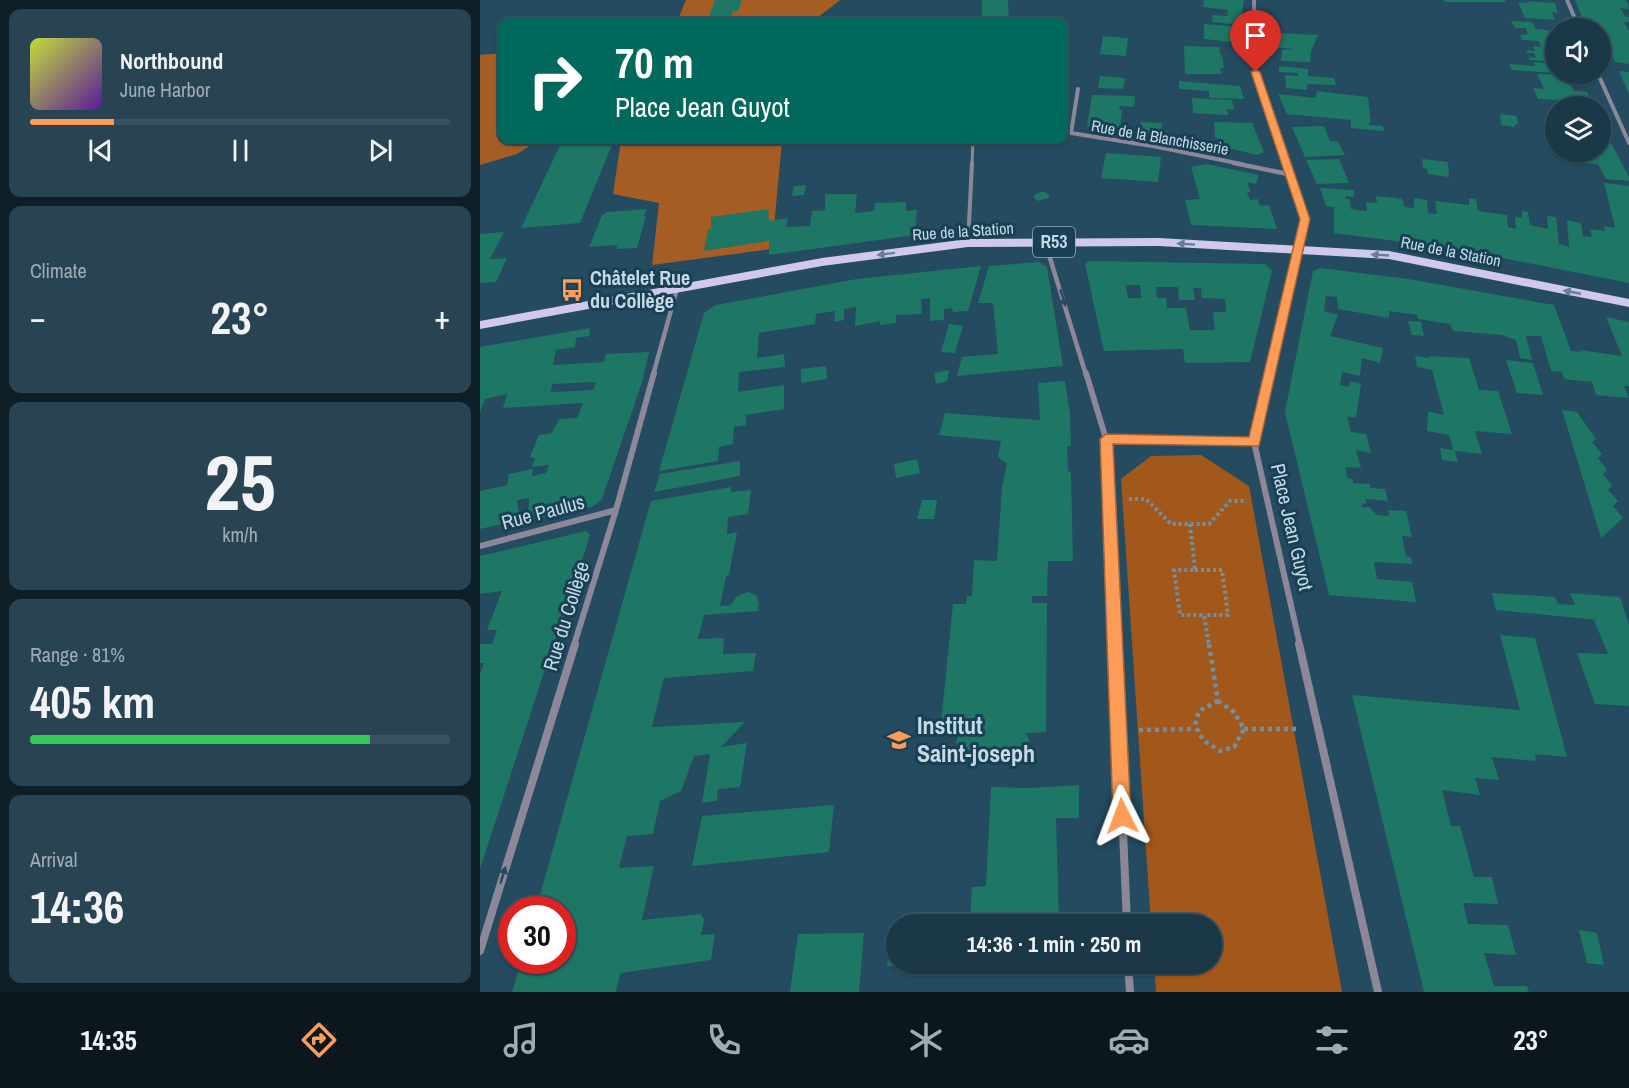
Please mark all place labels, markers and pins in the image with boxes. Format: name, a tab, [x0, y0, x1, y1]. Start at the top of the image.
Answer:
pin	[1230, 10, 1281, 72]
place label: Châtelet Rue du Collège	[590, 264, 690, 314]
bus stop icon: Châtelet Rue du Collège	[559, 277, 585, 303]
place label: Institut Saint-joseph	[917, 709, 1035, 769]
school or university icon: Institut Saint-joseph	[886, 727, 912, 753]

